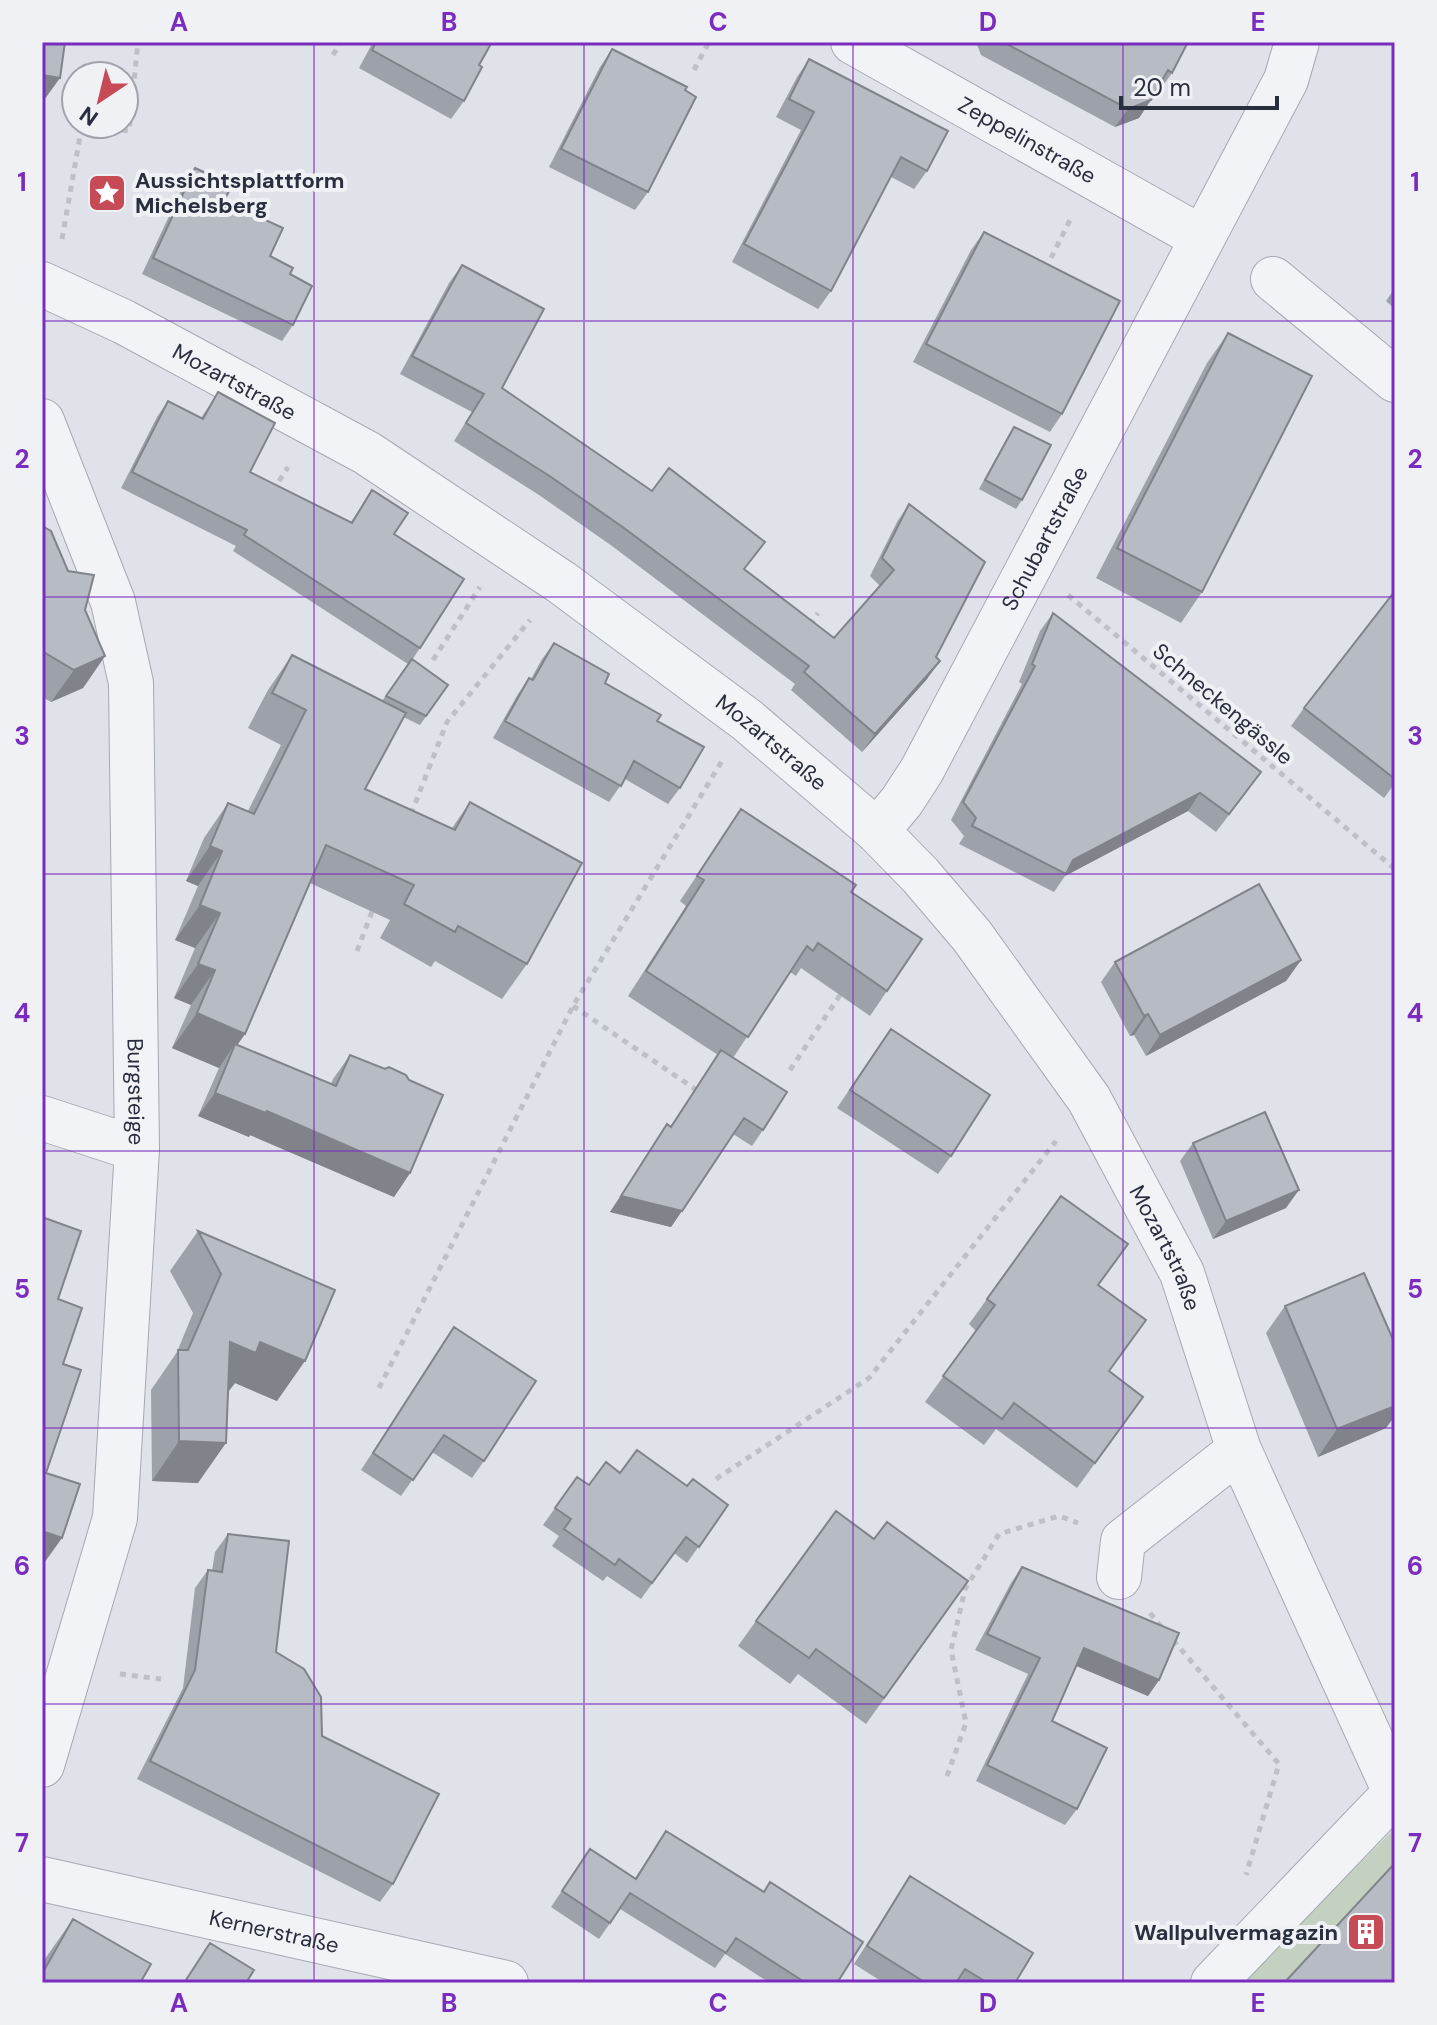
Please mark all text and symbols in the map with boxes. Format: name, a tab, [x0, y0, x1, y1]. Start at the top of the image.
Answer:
text: A	[170, 5, 188, 39]
text: B	[441, 5, 457, 39]
text: C	[708, 5, 728, 39]
text: D	[979, 5, 997, 39]
text: E	[1250, 5, 1266, 39]
north arrow	[60, 60, 140, 140]
scale bar	[1121, 60, 1277, 110]
text: 20 m	[1133, 72, 1191, 103]
street label: Zeppelinstraße	[953, 90, 1101, 190]
text: N	[74, 99, 104, 132]
text: 1	[17, 165, 27, 199]
text: 1	[1410, 165, 1420, 199]
place label: Aussichtsplattform Michelsberg	[135, 166, 345, 220]
place icon: Aussichtsplattform Michelsberg	[86, 172, 128, 214]
street label: Mozartstraße	[168, 336, 301, 427]
text: 2	[14, 442, 30, 476]
text: 2	[1407, 442, 1423, 476]
street label: Schubartstraße	[994, 461, 1094, 615]
street label: Schneckengässle	[1147, 637, 1299, 771]
street label: Mozartstraße	[710, 687, 833, 797]
text: 3	[14, 719, 30, 753]
text: 3	[1407, 719, 1423, 753]
text: 4	[14, 996, 30, 1030]
text: 4	[1407, 996, 1423, 1030]
street label: Burgsteige	[121, 1038, 151, 1145]
street label: Mozartstraße	[1123, 1180, 1208, 1314]
text: 5	[14, 1272, 30, 1306]
text: 5	[1407, 1272, 1423, 1306]
text: 6	[14, 1549, 30, 1583]
text: 6	[1407, 1549, 1423, 1583]
text: 7	[15, 1826, 29, 1860]
text: 7	[1408, 1826, 1422, 1860]
street label: Kernerstraße	[207, 1902, 342, 1960]
building icon: Wallpulvermagazin	[1345, 1911, 1387, 1953]
place label: Wallpulvermagazin	[1134, 1918, 1338, 1947]
text: A	[170, 1986, 188, 2020]
text: B	[441, 1986, 457, 2020]
text: C	[708, 1986, 728, 2020]
text: D	[979, 1986, 997, 2020]
text: E	[1250, 1986, 1266, 2020]

